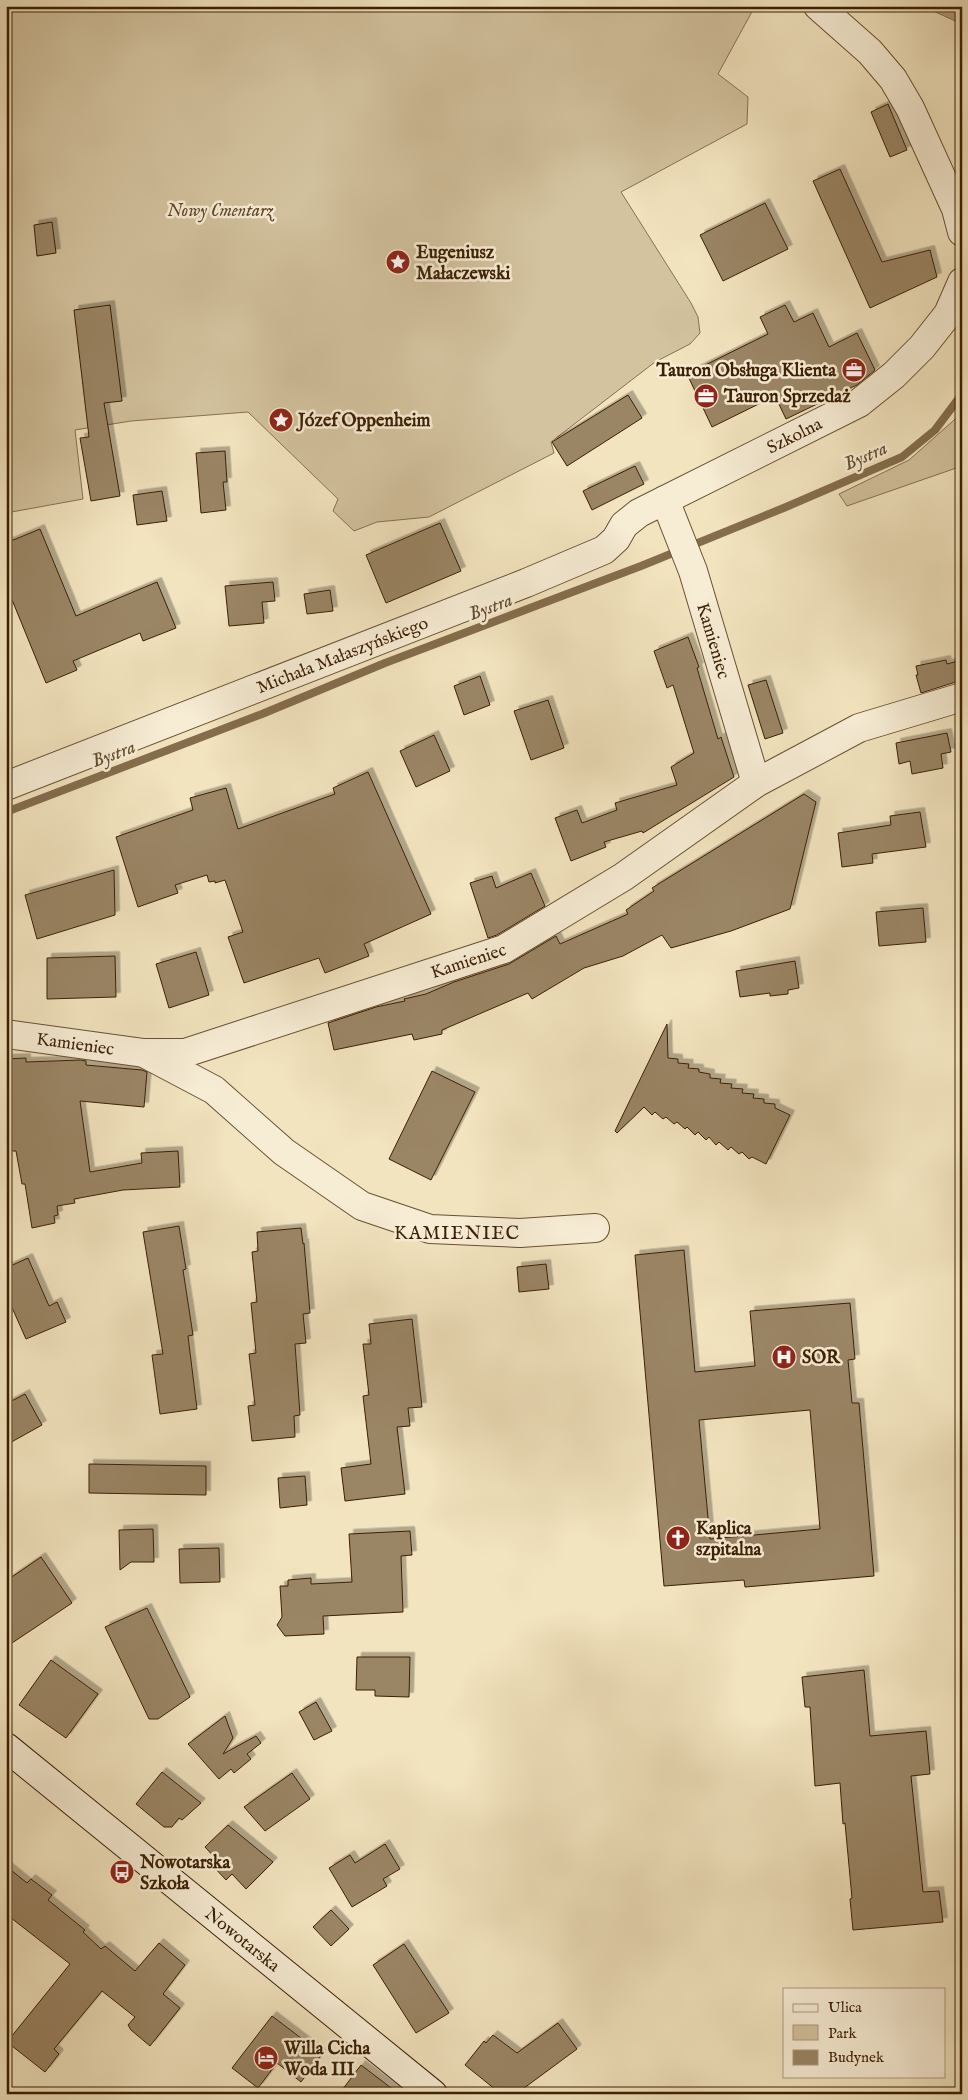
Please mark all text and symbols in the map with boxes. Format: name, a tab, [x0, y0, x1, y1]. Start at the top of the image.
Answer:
park label: Nowy Cmentarz	[167, 200, 275, 223]
place label: Eugeniusz Małaczewski	[416, 242, 511, 286]
place icon: Eugeniusz Małaczewski	[385, 249, 411, 275]
office icon: Tauron Obsługa Klienta	[841, 357, 867, 383]
place label: Tauron Obsługa Klienta	[655, 360, 837, 383]
office icon: Tauron Sprzedaż	[693, 383, 719, 409]
place label: Tauron Sprzedaż	[723, 386, 851, 409]
place icon: Józef Oppenheim	[268, 407, 294, 433]
place label: Józef Oppenheim	[296, 410, 431, 433]
street label: Szkolna	[763, 413, 827, 460]
water label: Bystra	[840, 437, 891, 477]
water label: Bystra	[465, 589, 516, 627]
street label: Kamieniec	[690, 600, 734, 682]
street label: Michała Małaszyńskiego	[254, 612, 432, 700]
water label: Bystra	[88, 736, 139, 774]
street label: Kamieniec	[428, 939, 510, 985]
street label: Kamieniec	[35, 1028, 116, 1062]
district label: KAMIENIEC	[394, 1222, 520, 1246]
hospital icon: SOR	[771, 1344, 797, 1370]
place label: SOR	[802, 1347, 841, 1370]
place label: Kaplica szpitalna	[696, 1518, 763, 1562]
church icon: Kaplica szpitalna	[665, 1525, 691, 1551]
place label: Nowotarska Szkoła	[139, 1852, 232, 1896]
bus stop icon: Nowotarska Szkoła	[109, 1859, 135, 1885]
street label: Nowotarska	[199, 1903, 284, 1978]
legend	[783, 1988, 946, 2078]
text: Ulica	[828, 1998, 862, 2017]
text: Park	[828, 2024, 858, 2043]
place label: Willa Cicha Woda III	[283, 2038, 371, 2082]
hotel icon: Willa Cicha Woda III	[253, 2045, 279, 2071]
text: Budynek	[828, 2048, 885, 2067]

